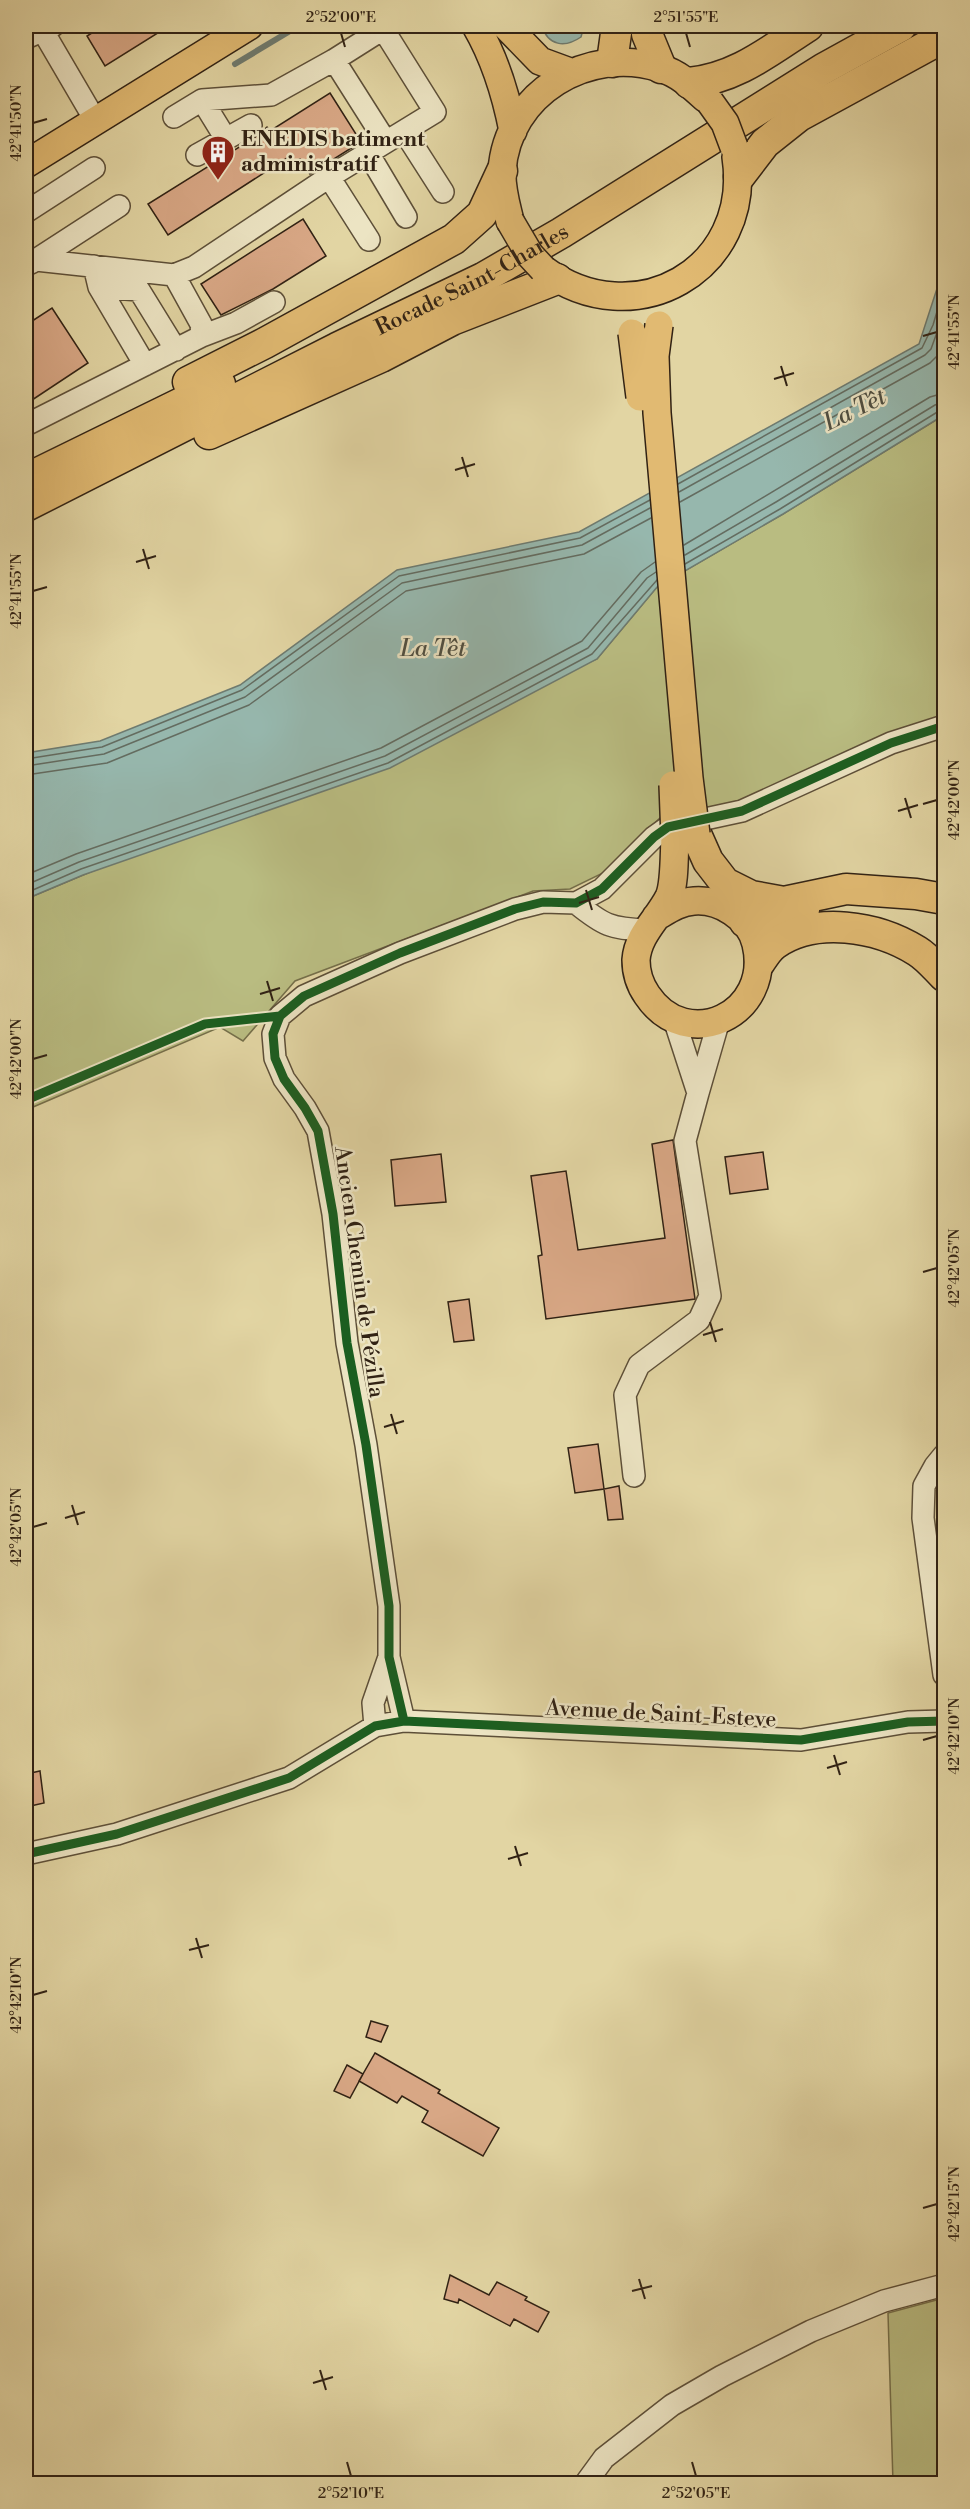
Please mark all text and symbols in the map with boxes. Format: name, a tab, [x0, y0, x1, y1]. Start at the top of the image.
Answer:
text: 2°52'00"E	[306, 8, 376, 27]
text: 2°51'55"E	[654, 8, 718, 27]
text: 42°41'50"N	[7, 85, 26, 161]
place label: ENEDIS batiment administratif	[241, 126, 425, 178]
building icon: ENEDIS batiment administratif	[200, 134, 236, 181]
street label: Rocade Saint-Charles	[371, 218, 574, 341]
text: 42°41'55"N	[945, 294, 964, 370]
water label: La Têt	[818, 382, 892, 438]
text: 42°41'55"N	[7, 553, 26, 629]
water label: La Têt	[399, 634, 467, 664]
text: 42°42'00"N	[945, 760, 964, 840]
text: 42°42'00"N	[7, 1019, 26, 1099]
street label: Ancien Chemin de Pézilla	[328, 1144, 390, 1400]
text: 42°42'05"N	[945, 1228, 964, 1308]
text: 42°42'05"N	[7, 1487, 26, 1567]
street label: Avenue de Saint-Esteve	[544, 1694, 777, 1734]
text: 42°42'10"N	[945, 1698, 964, 1774]
text: 42°42'10"N	[7, 1957, 26, 2033]
text: 42°42'15"N	[945, 2166, 964, 2242]
text: 2°52'10"E	[318, 2484, 384, 2503]
text: 2°52'05"E	[662, 2484, 730, 2503]

